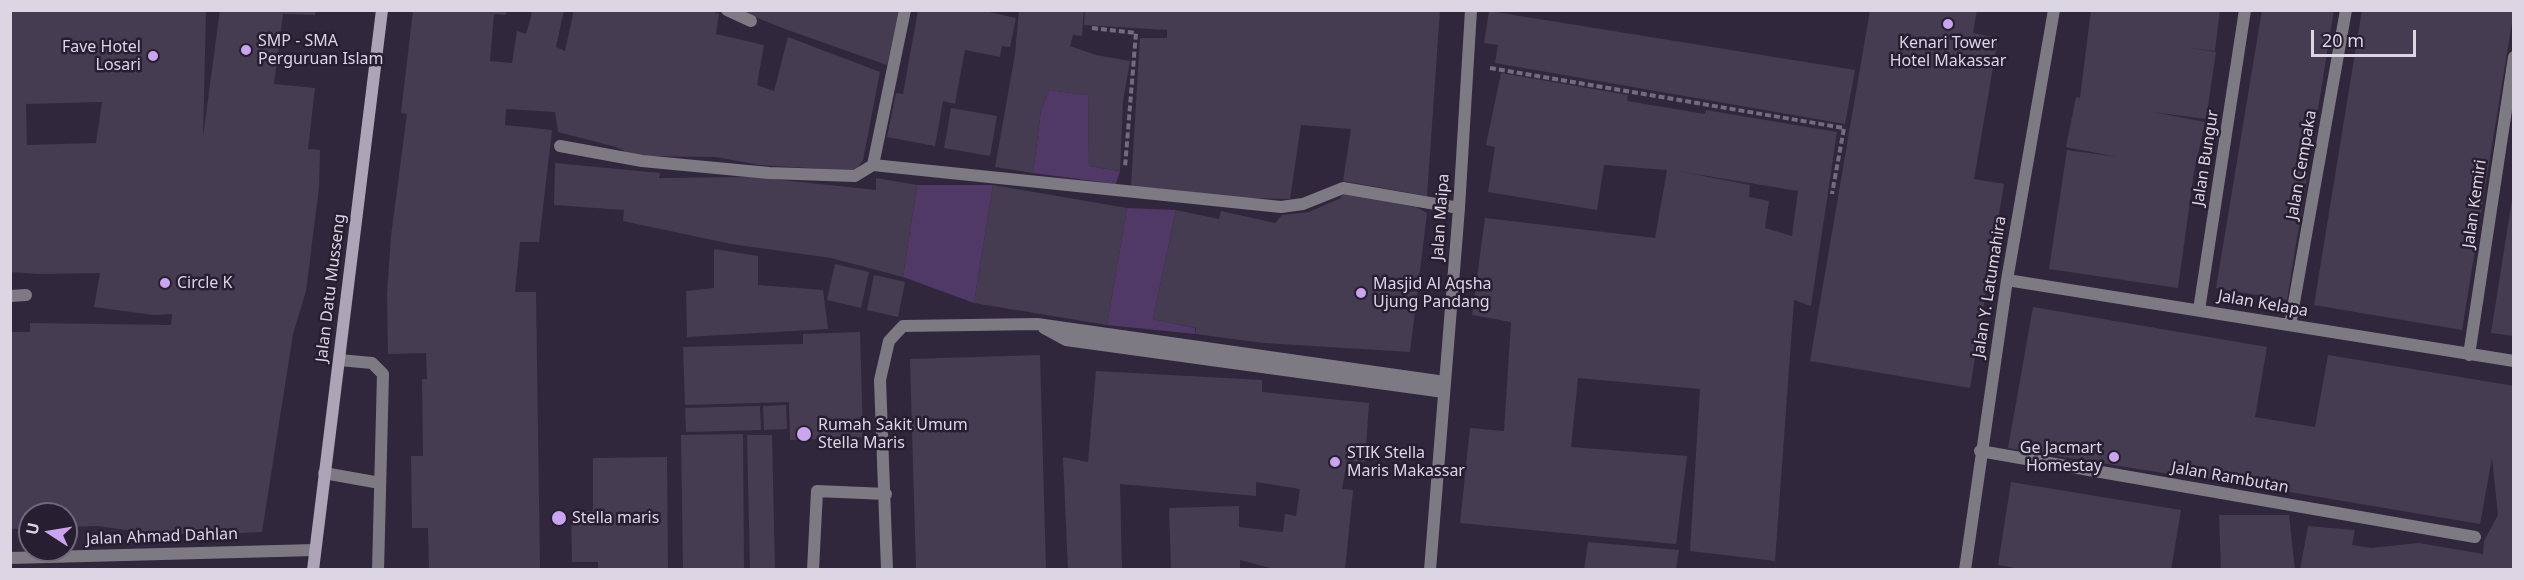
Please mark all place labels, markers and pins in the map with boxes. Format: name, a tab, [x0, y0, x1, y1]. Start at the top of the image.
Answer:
marker: Kenari Tower Hotel Makassar	[1941, 17, 1955, 31]
place label: SMP - SMA Perguruan Islam	[258, 31, 384, 69]
place label: Kenari Tower Hotel Makassar	[1890, 33, 2006, 71]
place label: Fave Hotel Losari	[62, 37, 141, 75]
marker: SMP - SMA Perguruan Islam	[239, 43, 253, 57]
marker: Fave Hotel Losari	[146, 49, 160, 63]
place label: Circle K	[177, 273, 232, 293]
place label: Masjid Al Aqsha Ujung Pandang	[1373, 274, 1492, 312]
marker: Circle K	[158, 276, 172, 290]
marker: Masjid Al Aqsha Ujung Pandang	[1354, 286, 1368, 300]
place label: Rumah Sakit Umum Stella Maris	[818, 415, 968, 453]
marker: Rumah Sakit Umum Stella Maris	[795, 425, 813, 443]
place label: Ge Jacmart Homestay	[2020, 438, 2102, 476]
place label: STIK Stella Maris Makassar	[1347, 443, 1465, 481]
marker: Ge Jacmart Homestay	[2107, 450, 2121, 464]
marker: STIK Stella Maris Makassar	[1328, 455, 1342, 469]
place label: Stella maris	[572, 508, 659, 528]
marker: Stella maris	[550, 509, 568, 527]

